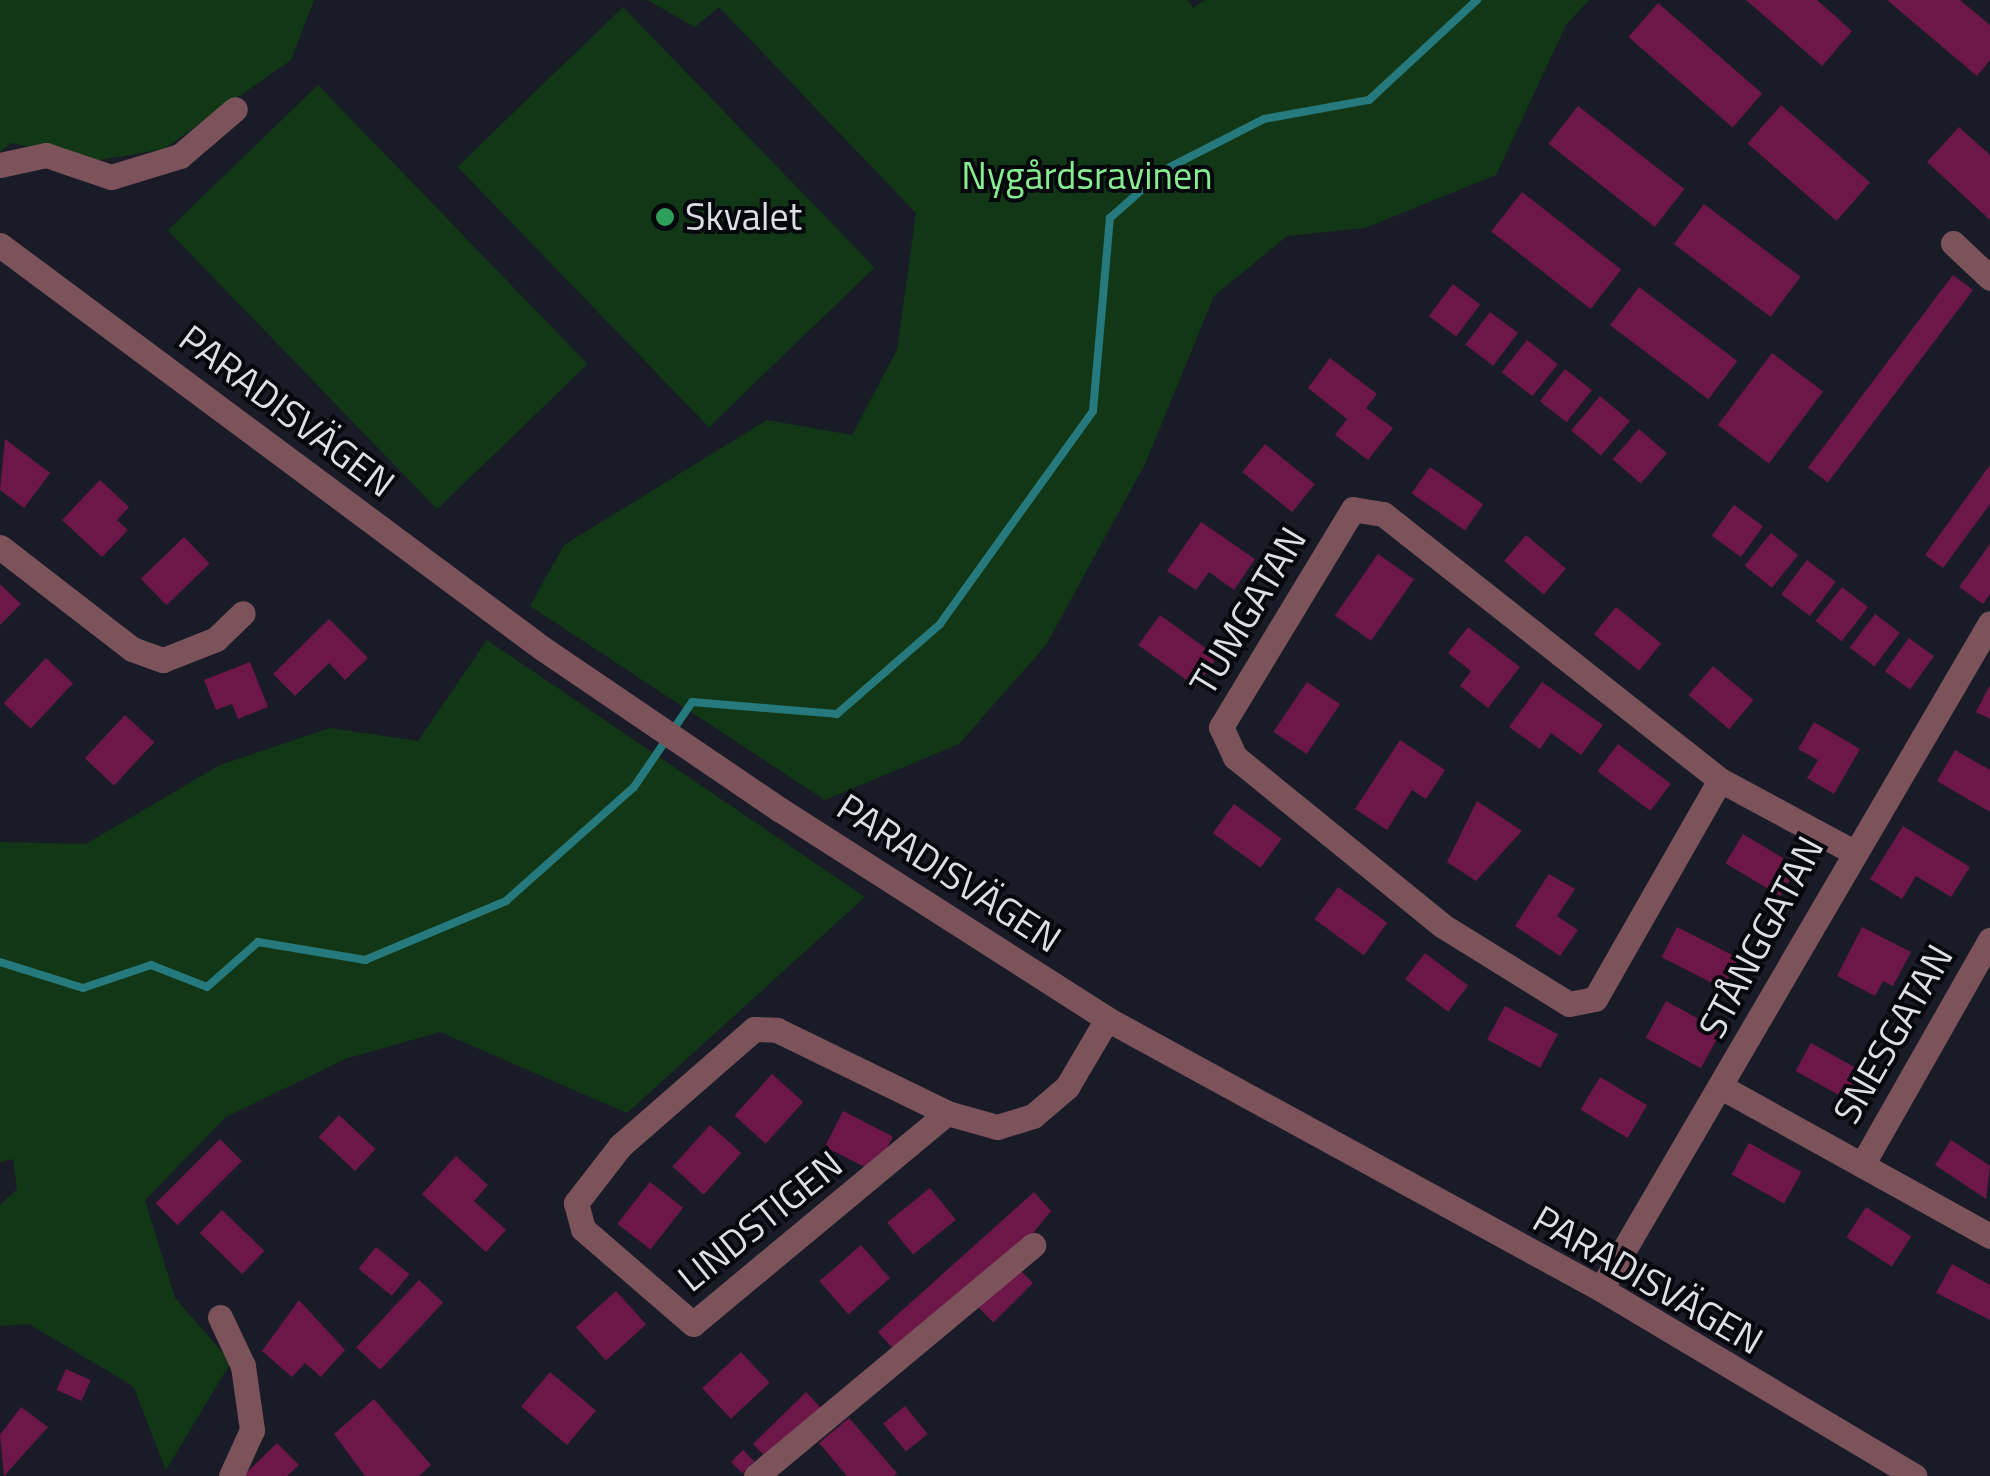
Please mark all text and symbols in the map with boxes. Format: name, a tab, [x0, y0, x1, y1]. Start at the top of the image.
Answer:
park label: Nygårdsravinen	[961, 153, 1213, 199]
place label: Skvalet	[685, 194, 802, 240]
marker: Skvalet	[654, 206, 676, 228]
street label: PARADISVÄGEN	[171, 315, 403, 507]
street label: TUMGATAN	[1180, 519, 1316, 703]
street label: PARADISVÄGEN	[829, 784, 1069, 962]
street label: STÅNGGATAN	[1689, 829, 1833, 1045]
street label: SNESGATAN	[1824, 937, 1962, 1131]
street label: LINDSTIGEN	[669, 1141, 851, 1301]
street label: PARADISVÄGEN	[1525, 1196, 1771, 1364]

